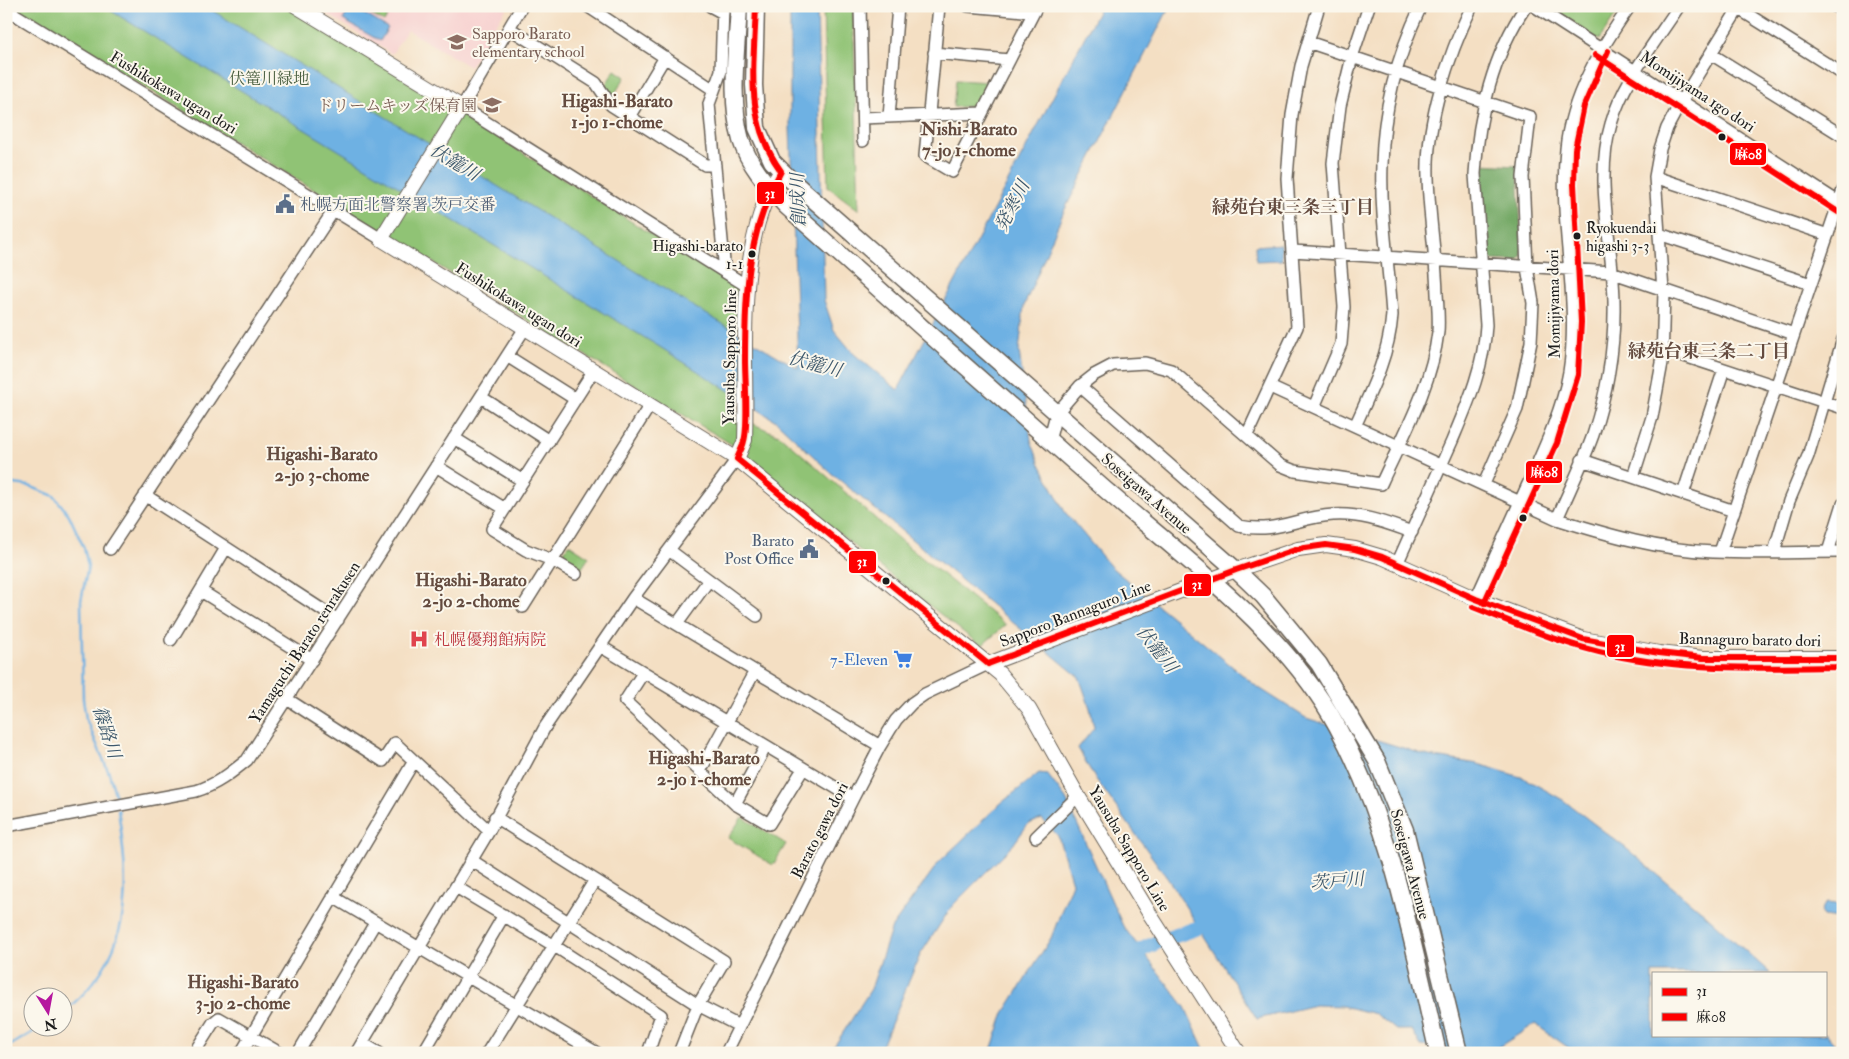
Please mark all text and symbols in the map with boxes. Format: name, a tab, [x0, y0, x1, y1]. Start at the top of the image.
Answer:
place label: Sapporo Barato elementary school	[472, 24, 585, 62]
school or university icon: Sapporo Barato elementary school	[446, 31, 468, 53]
street label: Fushikokawa ugan dori	[106, 47, 241, 139]
street label: Momijiyama 1go dori	[1636, 47, 1759, 137]
park label: 伏篭川緑地	[229, 69, 309, 89]
district label: Higashi-Barato 1-jo 1-chome	[561, 90, 673, 134]
school or university icon: ドリームキッズ保育園	[481, 94, 503, 116]
place label: ドリームキッズ保育園	[317, 96, 477, 116]
district label: Nishi-Barato 7-jo 1-chome	[920, 118, 1018, 162]
unlabelled marker	[1717, 132, 1727, 142]
water label: 伏籠川	[426, 139, 486, 187]
line badge: 麻08	[1729, 142, 1767, 166]
text: 麻08	[1734, 146, 1762, 163]
water label: 創成川	[786, 171, 811, 227]
water label: 発寒川	[990, 175, 1036, 236]
line badge: 31	[756, 181, 785, 205]
text: 31	[765, 185, 775, 202]
public building icon: 札幌方面北警察署 茨戸交番	[274, 193, 296, 215]
place label: 札幌方面北警察署 茨戸交番	[300, 195, 495, 215]
district label: 緑苑台東三条三丁目	[1212, 196, 1374, 219]
place label: Ryokuendai higashi 3-3	[1586, 219, 1656, 256]
marker: Ryokuendai higashi 3-3	[1572, 231, 1582, 241]
place label: Higashi-barato 1-1	[653, 237, 743, 274]
marker: Higashi-barato 1-1	[747, 249, 757, 259]
street label: Momijiyama dori	[1543, 249, 1565, 359]
street label: Fushikokawa ugan dori	[452, 258, 585, 352]
street label: Yausuba Sapporo line	[719, 289, 742, 425]
district label: 緑苑台東三条二丁目	[1628, 340, 1790, 363]
water label: 伏籠川	[786, 346, 846, 383]
district label: Higashi-Barato 2-jo 3-chome	[266, 443, 378, 487]
street label: Soseigawa Avenue	[1097, 449, 1196, 539]
line badge: 麻08	[1525, 460, 1563, 484]
text: 麻08	[1530, 464, 1558, 481]
unlabelled marker	[1518, 513, 1528, 523]
place label: Barato Post Office	[724, 531, 794, 569]
public building icon: Barato Post Office	[798, 538, 820, 560]
line badge: 31	[848, 550, 877, 574]
text: 31	[857, 553, 867, 570]
street label: Yamaguchi Barato renrakusen	[245, 558, 365, 727]
district label: Higashi-Barato 2-jo 2-chome	[415, 569, 527, 613]
line badge: 31	[1183, 573, 1212, 597]
unlabelled marker	[881, 576, 891, 586]
street label: Sapporo Bannaguro Line	[997, 576, 1155, 653]
text: 31	[1192, 576, 1202, 593]
water label: 伏籠川	[1131, 621, 1184, 679]
hospital icon: 札幌優翔館病院	[408, 628, 430, 650]
street label: Bannaguro barato dori	[1679, 629, 1821, 651]
place label: 札幌優翔館病院	[434, 630, 546, 650]
line badge: 31	[1606, 634, 1635, 658]
text: 31	[1615, 638, 1625, 655]
supermarket icon: 7-Eleven	[892, 648, 914, 670]
place label: 7-Eleven	[830, 650, 888, 670]
water label: 篠路川	[87, 703, 126, 763]
district label: Higashi-Barato 2-jo 1-chome	[648, 747, 760, 791]
street label: Barato gawa dori	[787, 779, 853, 882]
street label: Yausuba Sapporo Line	[1083, 782, 1175, 916]
street label: Soseigawa Avenue	[1386, 807, 1434, 922]
water label: 茨戸川	[1309, 868, 1367, 895]
district label: Higashi-Barato 3-jo 2-chome	[187, 971, 299, 1015]
legend	[1652, 972, 1826, 1036]
text: 31	[1696, 982, 1707, 1001]
north arrow	[22, 986, 72, 1036]
text: 麻08	[1696, 1008, 1726, 1027]
text: N	[42, 1015, 59, 1034]

